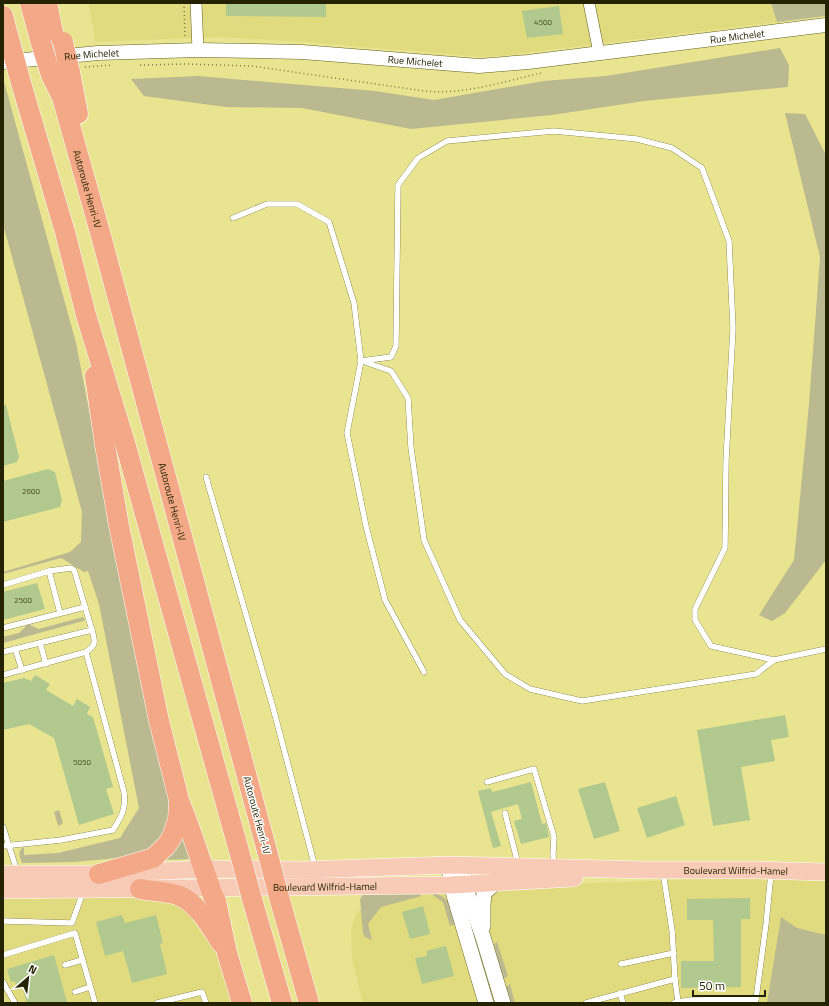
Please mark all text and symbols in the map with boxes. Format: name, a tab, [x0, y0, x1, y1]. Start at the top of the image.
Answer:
house number: 4500	[534, 16, 552, 28]
street label: Rue Michelet	[709, 25, 766, 47]
street label: Rue Michelet	[64, 45, 120, 64]
street label: Rue Michelet	[387, 51, 444, 71]
street label: Autoroute Henri-IV	[70, 148, 106, 230]
street label: Autoroute Henri-IV	[155, 461, 190, 542]
house number: 2600	[22, 485, 40, 497]
house number: 2500	[14, 594, 32, 606]
house number: 5050	[73, 756, 91, 768]
street label: Autoroute Henri-IV	[239, 774, 275, 856]
street label: Boulevard Wilfrid-Hamel	[684, 862, 788, 878]
street label: Boulevard Wilfrid-Hamel	[273, 878, 377, 894]
north arrow	[8, 958, 48, 998]
text: N	[26, 960, 40, 978]
scale bar	[693, 972, 765, 998]
text: 50 m	[699, 976, 725, 995]

